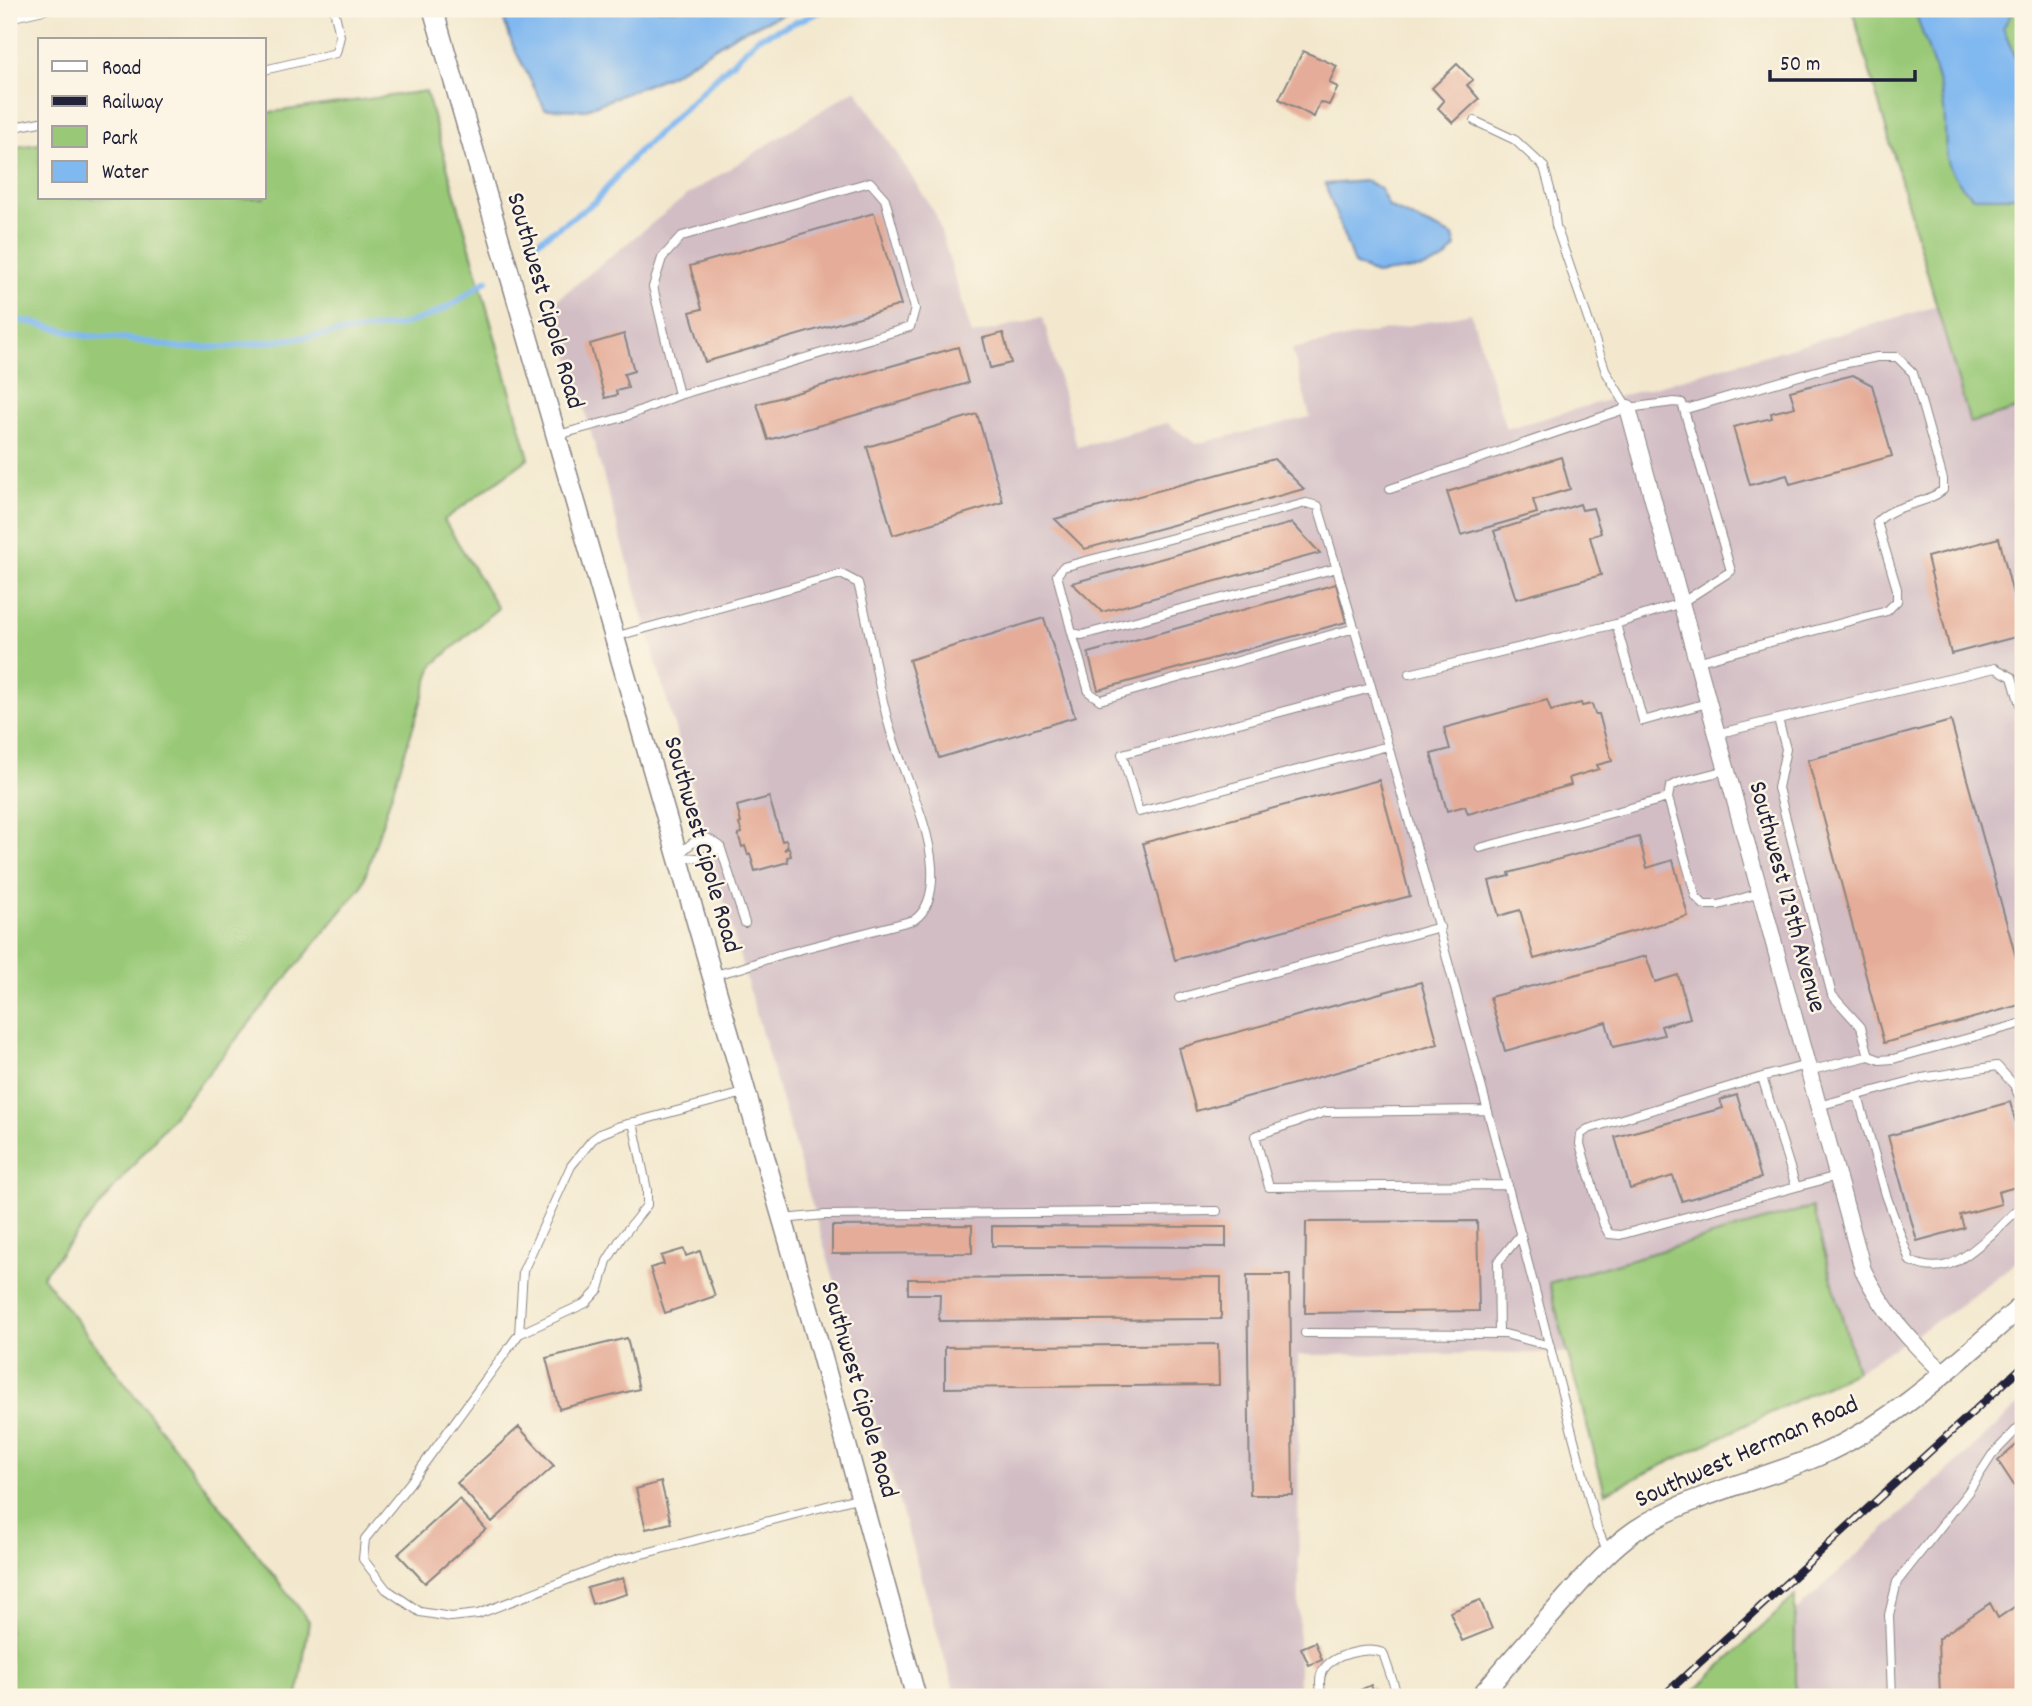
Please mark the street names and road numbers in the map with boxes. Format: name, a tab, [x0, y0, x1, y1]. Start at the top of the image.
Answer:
street label: Southwest Cipole Road	[495, 188, 593, 414]
street label: Southwest Cipole Road	[652, 732, 750, 958]
street label: Southwest 129th Avenue	[1737, 777, 1835, 1017]
street label: Southwest Cipole Road	[809, 1277, 907, 1503]
street label: Southwest Herman Road	[1629, 1387, 1865, 1519]

